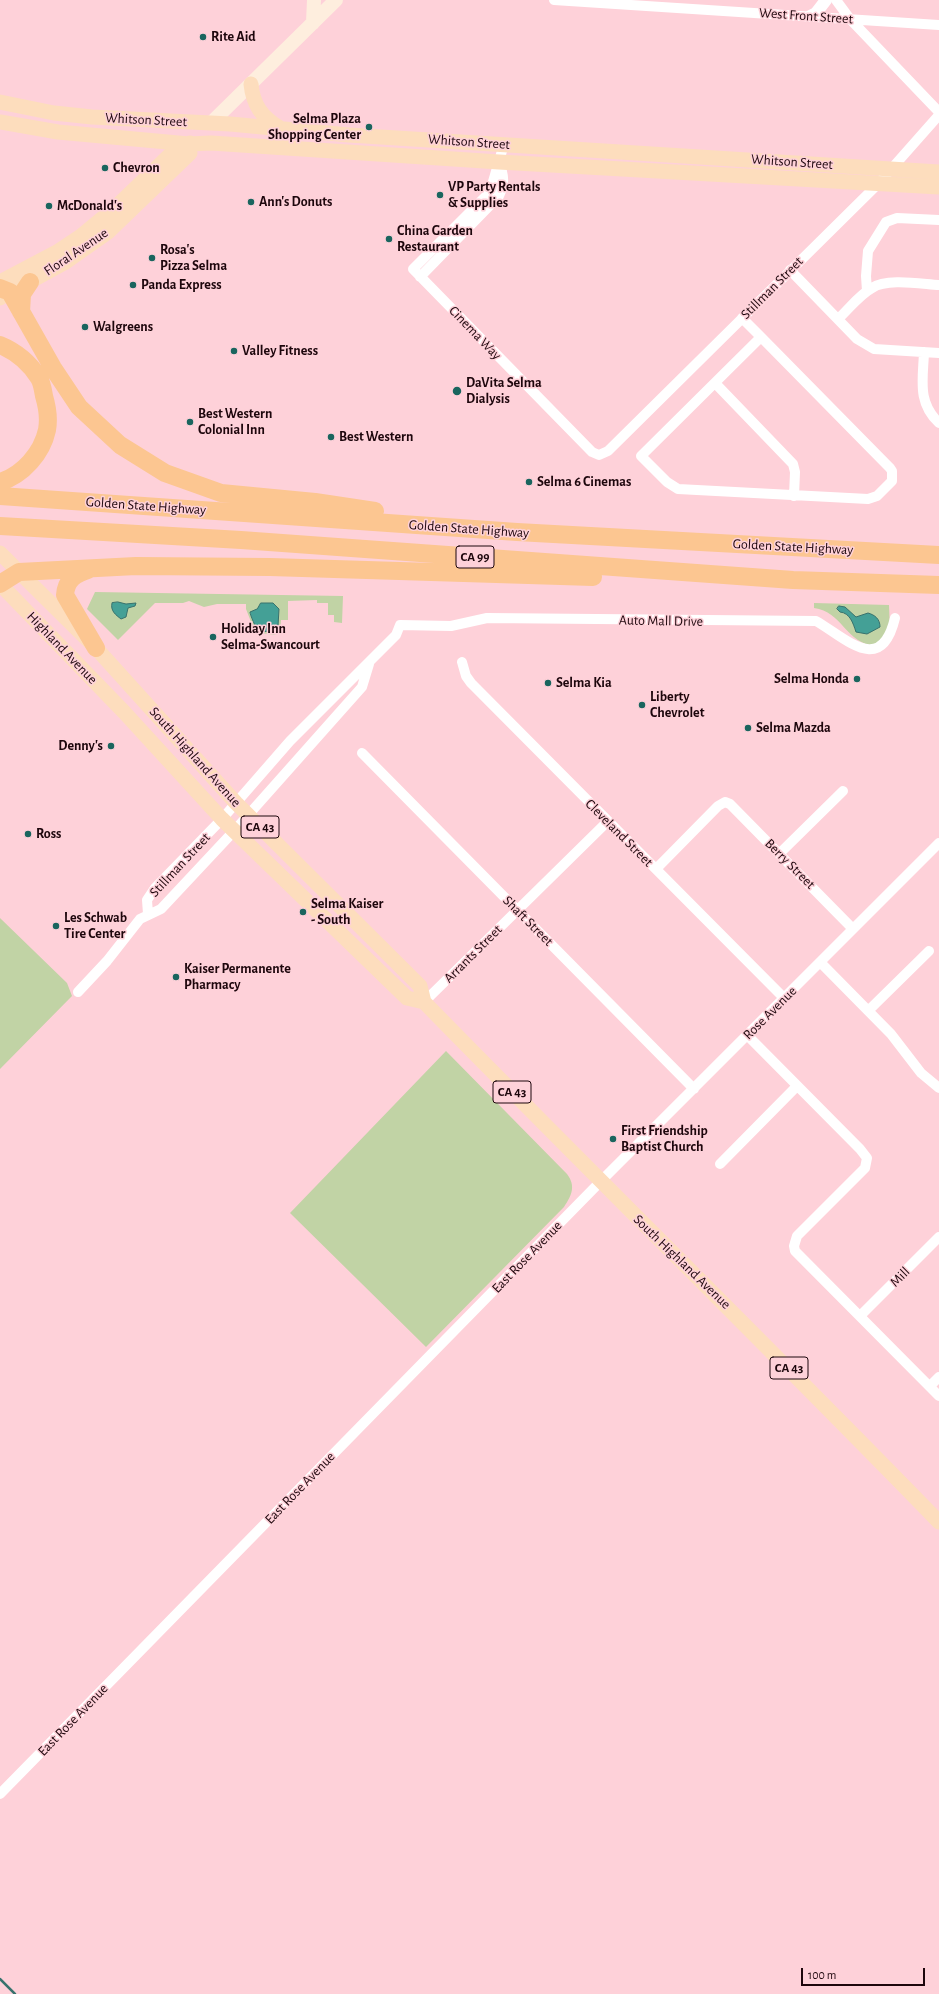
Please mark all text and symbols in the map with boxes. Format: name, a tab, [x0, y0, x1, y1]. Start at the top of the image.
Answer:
street label: West Front Street	[759, 4, 853, 28]
place label: Rite Aid	[211, 29, 256, 45]
marker: Rite Aid	[198, 32, 208, 42]
street label: Whitson Street	[105, 109, 187, 131]
place label: Selma Plaza Shopping Center	[268, 111, 361, 144]
marker: Selma Plaza Shopping Center	[364, 122, 374, 132]
street label: Whitson Street	[428, 131, 510, 153]
street label: Whitson Street	[751, 151, 833, 173]
place label: Chevron	[113, 160, 160, 176]
marker: Chevron	[100, 163, 110, 173]
place label: VP Party Rentals & Supplies	[448, 179, 540, 212]
marker: VP Party Rentals & Supplies	[435, 190, 445, 200]
place label: Ann's Donuts	[259, 194, 332, 210]
marker: Ann's Donuts	[246, 197, 256, 207]
place label: McDonald's	[57, 198, 122, 214]
marker: McDonald's	[44, 201, 54, 211]
place label: China Garden Restaurant	[397, 223, 473, 256]
street label: Floral Avenue	[41, 224, 111, 280]
marker: China Garden Restaurant	[384, 234, 394, 244]
place label: Rosa's Pizza Selma	[160, 242, 227, 274]
marker: Rosa's Pizza Selma	[147, 253, 157, 263]
street label: Stillman Street	[737, 253, 807, 323]
place label: Panda Express	[141, 277, 222, 293]
marker: Panda Express	[128, 280, 138, 290]
street label: Cinema Way	[445, 303, 505, 363]
place label: Walgreens	[93, 319, 153, 335]
marker: Walgreens	[80, 322, 90, 332]
place label: Valley Fitness	[242, 343, 318, 359]
marker: Valley Fitness	[229, 346, 239, 356]
place label: DaVita Selma Dialysis	[466, 375, 542, 408]
marker: DaVita Selma Dialysis	[451, 385, 463, 397]
place label: Best Western Colonial Inn	[198, 406, 272, 438]
marker: Best Western Colonial Inn	[185, 417, 195, 427]
place label: Best Western	[339, 429, 413, 445]
marker: Best Western	[326, 432, 336, 442]
place label: Selma 6 Cinemas	[537, 474, 631, 490]
marker: Selma 6 Cinemas	[524, 477, 534, 487]
street label: Golden State Highway	[85, 493, 207, 519]
street label: Golden State Highway	[408, 516, 530, 542]
street label: Golden State Highway	[732, 535, 854, 559]
road number: CA 99	[456, 546, 494, 568]
street label: Highland Avenue	[23, 608, 101, 688]
street label: Auto Mall Drive	[619, 612, 703, 630]
place label: Holiday Inn Selma-Swancourt	[221, 621, 320, 654]
marker: Holiday Inn Selma-Swancourt	[208, 632, 218, 642]
place label: Selma Honda	[774, 671, 849, 687]
marker: Selma Honda	[852, 674, 862, 684]
place label: Selma Kia	[556, 675, 612, 691]
marker: Selma Kia	[543, 678, 553, 688]
place label: Liberty Chevrolet	[650, 689, 704, 722]
marker: Liberty Chevrolet	[637, 700, 647, 710]
street label: South Highland Avenue	[146, 704, 244, 810]
place label: Selma Mazda	[756, 720, 831, 736]
marker: Selma Mazda	[743, 723, 753, 733]
place label: Denny's	[58, 738, 103, 754]
marker: Denny's	[106, 741, 116, 751]
street label: Cleveland Street	[582, 796, 656, 870]
road number: CA 43	[241, 816, 279, 838]
place label: Ross	[36, 826, 61, 842]
marker: Ross	[23, 829, 33, 839]
street label: Stillman Street	[146, 830, 214, 900]
street label: Berry Street	[761, 835, 819, 893]
street label: Shaft Street	[499, 892, 557, 950]
place label: Selma Kaiser - South	[311, 896, 383, 928]
marker: Selma Kaiser - South	[298, 907, 308, 917]
place label: Les Schwab Tire Center	[64, 910, 127, 942]
marker: Les Schwab Tire Center	[51, 921, 61, 931]
street label: Arrants Street	[440, 921, 506, 987]
place label: Kaiser Permanente Pharmacy	[184, 961, 291, 994]
marker: Kaiser Permanente Pharmacy	[171, 972, 181, 982]
street label: Rose Avenue	[740, 983, 800, 1043]
road number: CA 43	[493, 1081, 531, 1103]
place label: First Friendship Baptist Church	[621, 1123, 708, 1156]
marker: First Friendship Baptist Church	[608, 1134, 618, 1144]
street label: South Highland Avenue	[630, 1211, 734, 1313]
street label: East Rose Avenue	[488, 1217, 566, 1297]
street label: Mill	[887, 1264, 913, 1290]
road number: CA 43	[770, 1357, 808, 1379]
street label: East Rose Avenue	[261, 1448, 339, 1528]
street label: East Rose Avenue	[34, 1680, 112, 1760]
scale bar	[803, 1960, 927, 1986]
text: 100 m	[808, 1969, 836, 1981]

